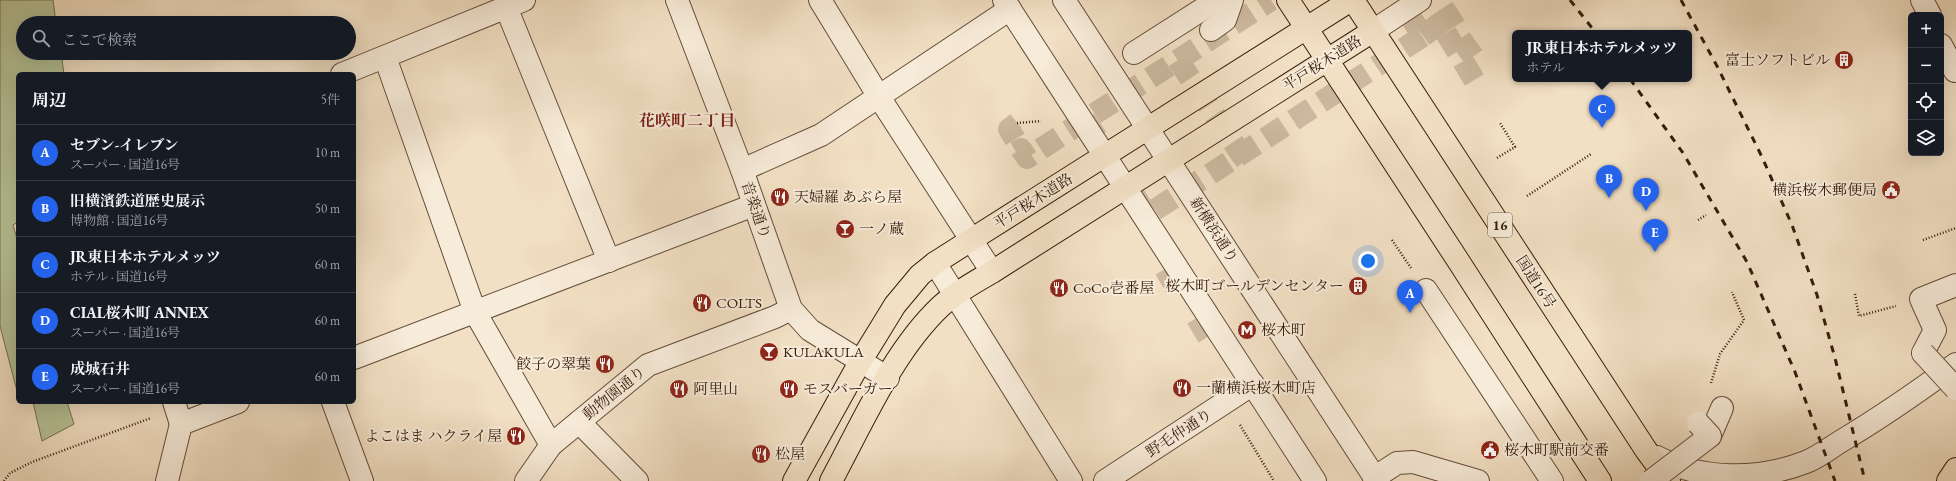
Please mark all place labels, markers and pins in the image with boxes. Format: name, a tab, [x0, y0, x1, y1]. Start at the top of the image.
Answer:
building icon: 富士ソフトビル	[1833, 49, 1855, 71]
place label: 富士ソフトビル	[1725, 50, 1830, 69]
pin: C	[1589, 95, 1615, 128]
pin: B	[1596, 165, 1622, 198]
pin: D	[1633, 178, 1659, 211]
public building icon: 横浜桜木郵便局	[1880, 179, 1902, 201]
place label: 横浜桜木郵便局	[1772, 180, 1877, 199]
restaurant icon: 天婦羅 あぶら屋	[769, 186, 791, 208]
place label: 天婦羅 あぶら屋	[794, 187, 902, 206]
bar icon: 一ノ蔵	[834, 218, 856, 240]
place label: 一ノ蔵	[859, 219, 904, 238]
pin: E	[1642, 219, 1668, 252]
building icon: 桜木町ゴールデンセンター	[1347, 275, 1369, 297]
place label: 桜木町ゴールデンセンター	[1165, 276, 1344, 295]
restaurant icon: CoCo壱番屋	[1048, 277, 1070, 299]
place label: CoCo壱番屋	[1073, 278, 1154, 297]
pin: A	[1397, 280, 1423, 313]
restaurant icon: COLTS	[691, 292, 713, 314]
place label: COLTS	[716, 293, 762, 312]
metro station icon: 桜木町	[1236, 319, 1258, 341]
place label: 桜木町	[1261, 320, 1306, 339]
bar icon: KULAKULA	[758, 341, 780, 363]
place label: KULAKULA	[783, 342, 864, 361]
restaurant icon: 餃子の翠葉	[594, 353, 616, 375]
place label: 餃子の翠葉	[516, 354, 591, 373]
restaurant icon: 一蘭横浜桜木町店	[1171, 377, 1193, 399]
restaurant icon: 阿里山	[668, 378, 690, 400]
restaurant icon: モスバーガー	[778, 378, 800, 400]
place label: 一蘭横浜桜木町店	[1196, 378, 1316, 397]
place label: 阿里山	[693, 379, 738, 398]
place label: モスバーガー	[803, 379, 893, 398]
restaurant icon: よこはま ハクライ屋	[505, 425, 527, 447]
place label: よこはま ハクライ屋	[364, 426, 502, 445]
public building icon: 桜木町駅前交番	[1479, 439, 1501, 461]
place label: 桜木町駅前交番	[1504, 440, 1609, 459]
restaurant icon: 松屋	[750, 443, 772, 465]
place label: 松屋	[775, 444, 805, 463]

